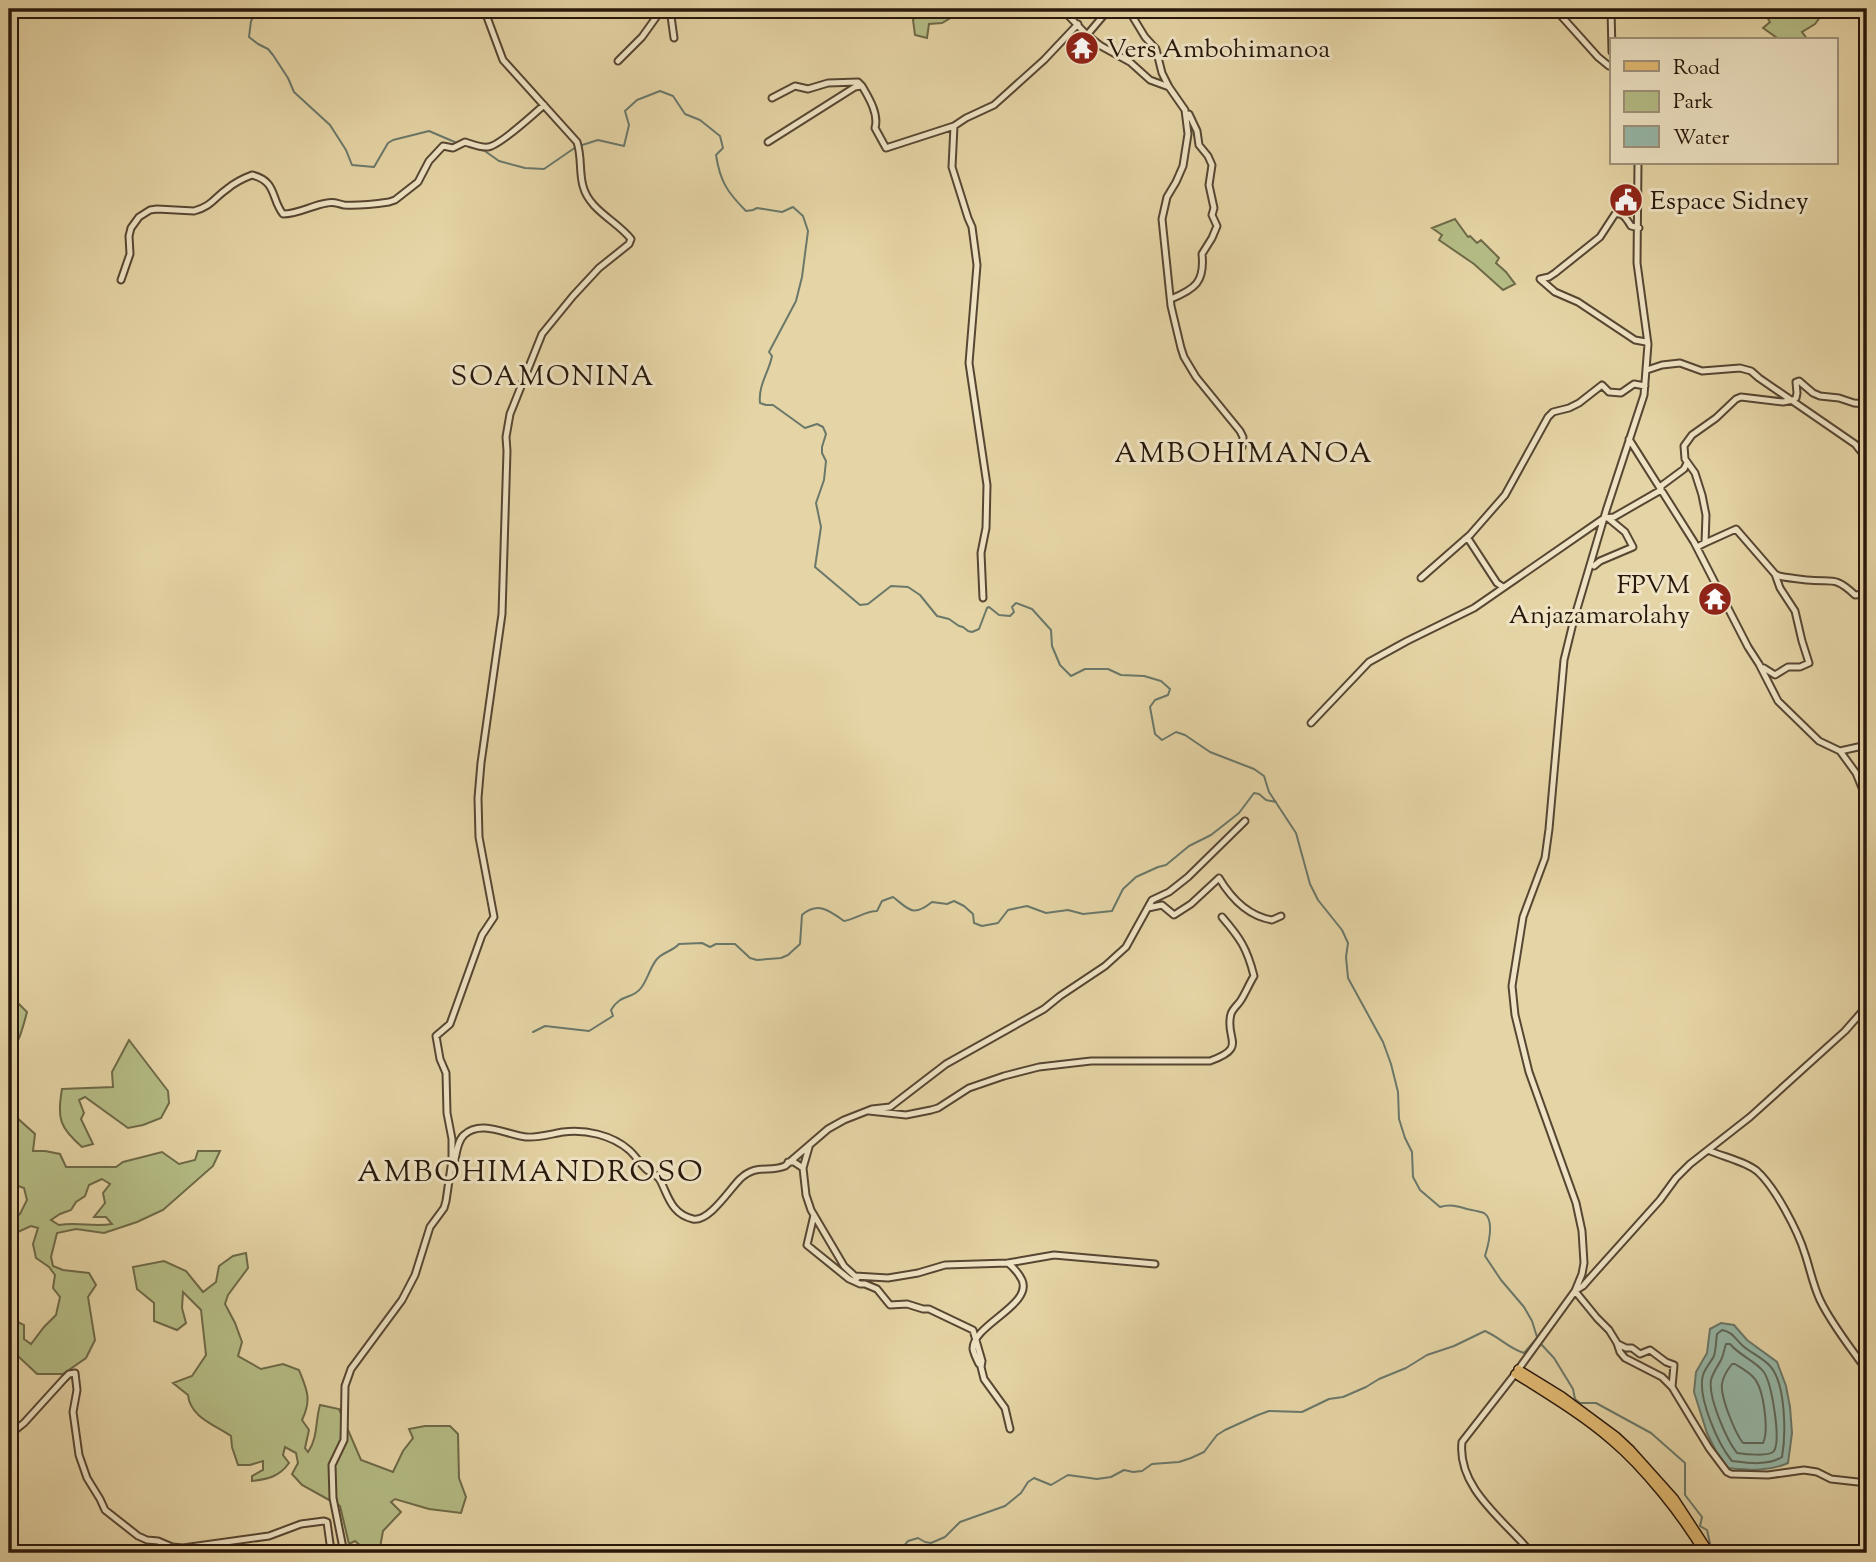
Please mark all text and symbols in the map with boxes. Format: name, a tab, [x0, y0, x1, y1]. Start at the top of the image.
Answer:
temple icon: Vers Ambohimanoa	[1063, 29, 1101, 67]
place label: Vers Ambohimanoa	[1106, 32, 1330, 69]
legend	[1610, 38, 1838, 164]
text: Road	[1673, 54, 1720, 84]
text: Park	[1673, 88, 1714, 118]
text: Water	[1673, 124, 1730, 154]
public building icon: Espace Sidney	[1607, 181, 1645, 219]
place label: Espace Sidney	[1650, 184, 1809, 221]
district label: SOAMONINA	[451, 358, 655, 398]
district label: AMBOHIMANOA	[1114, 435, 1374, 475]
place label: FPVM Anjazamarolahy	[1509, 568, 1690, 635]
temple icon: FPVM Anjazamarolahy	[1696, 580, 1734, 618]
district label: AMBOHIMANDROSO	[357, 1152, 705, 1195]

